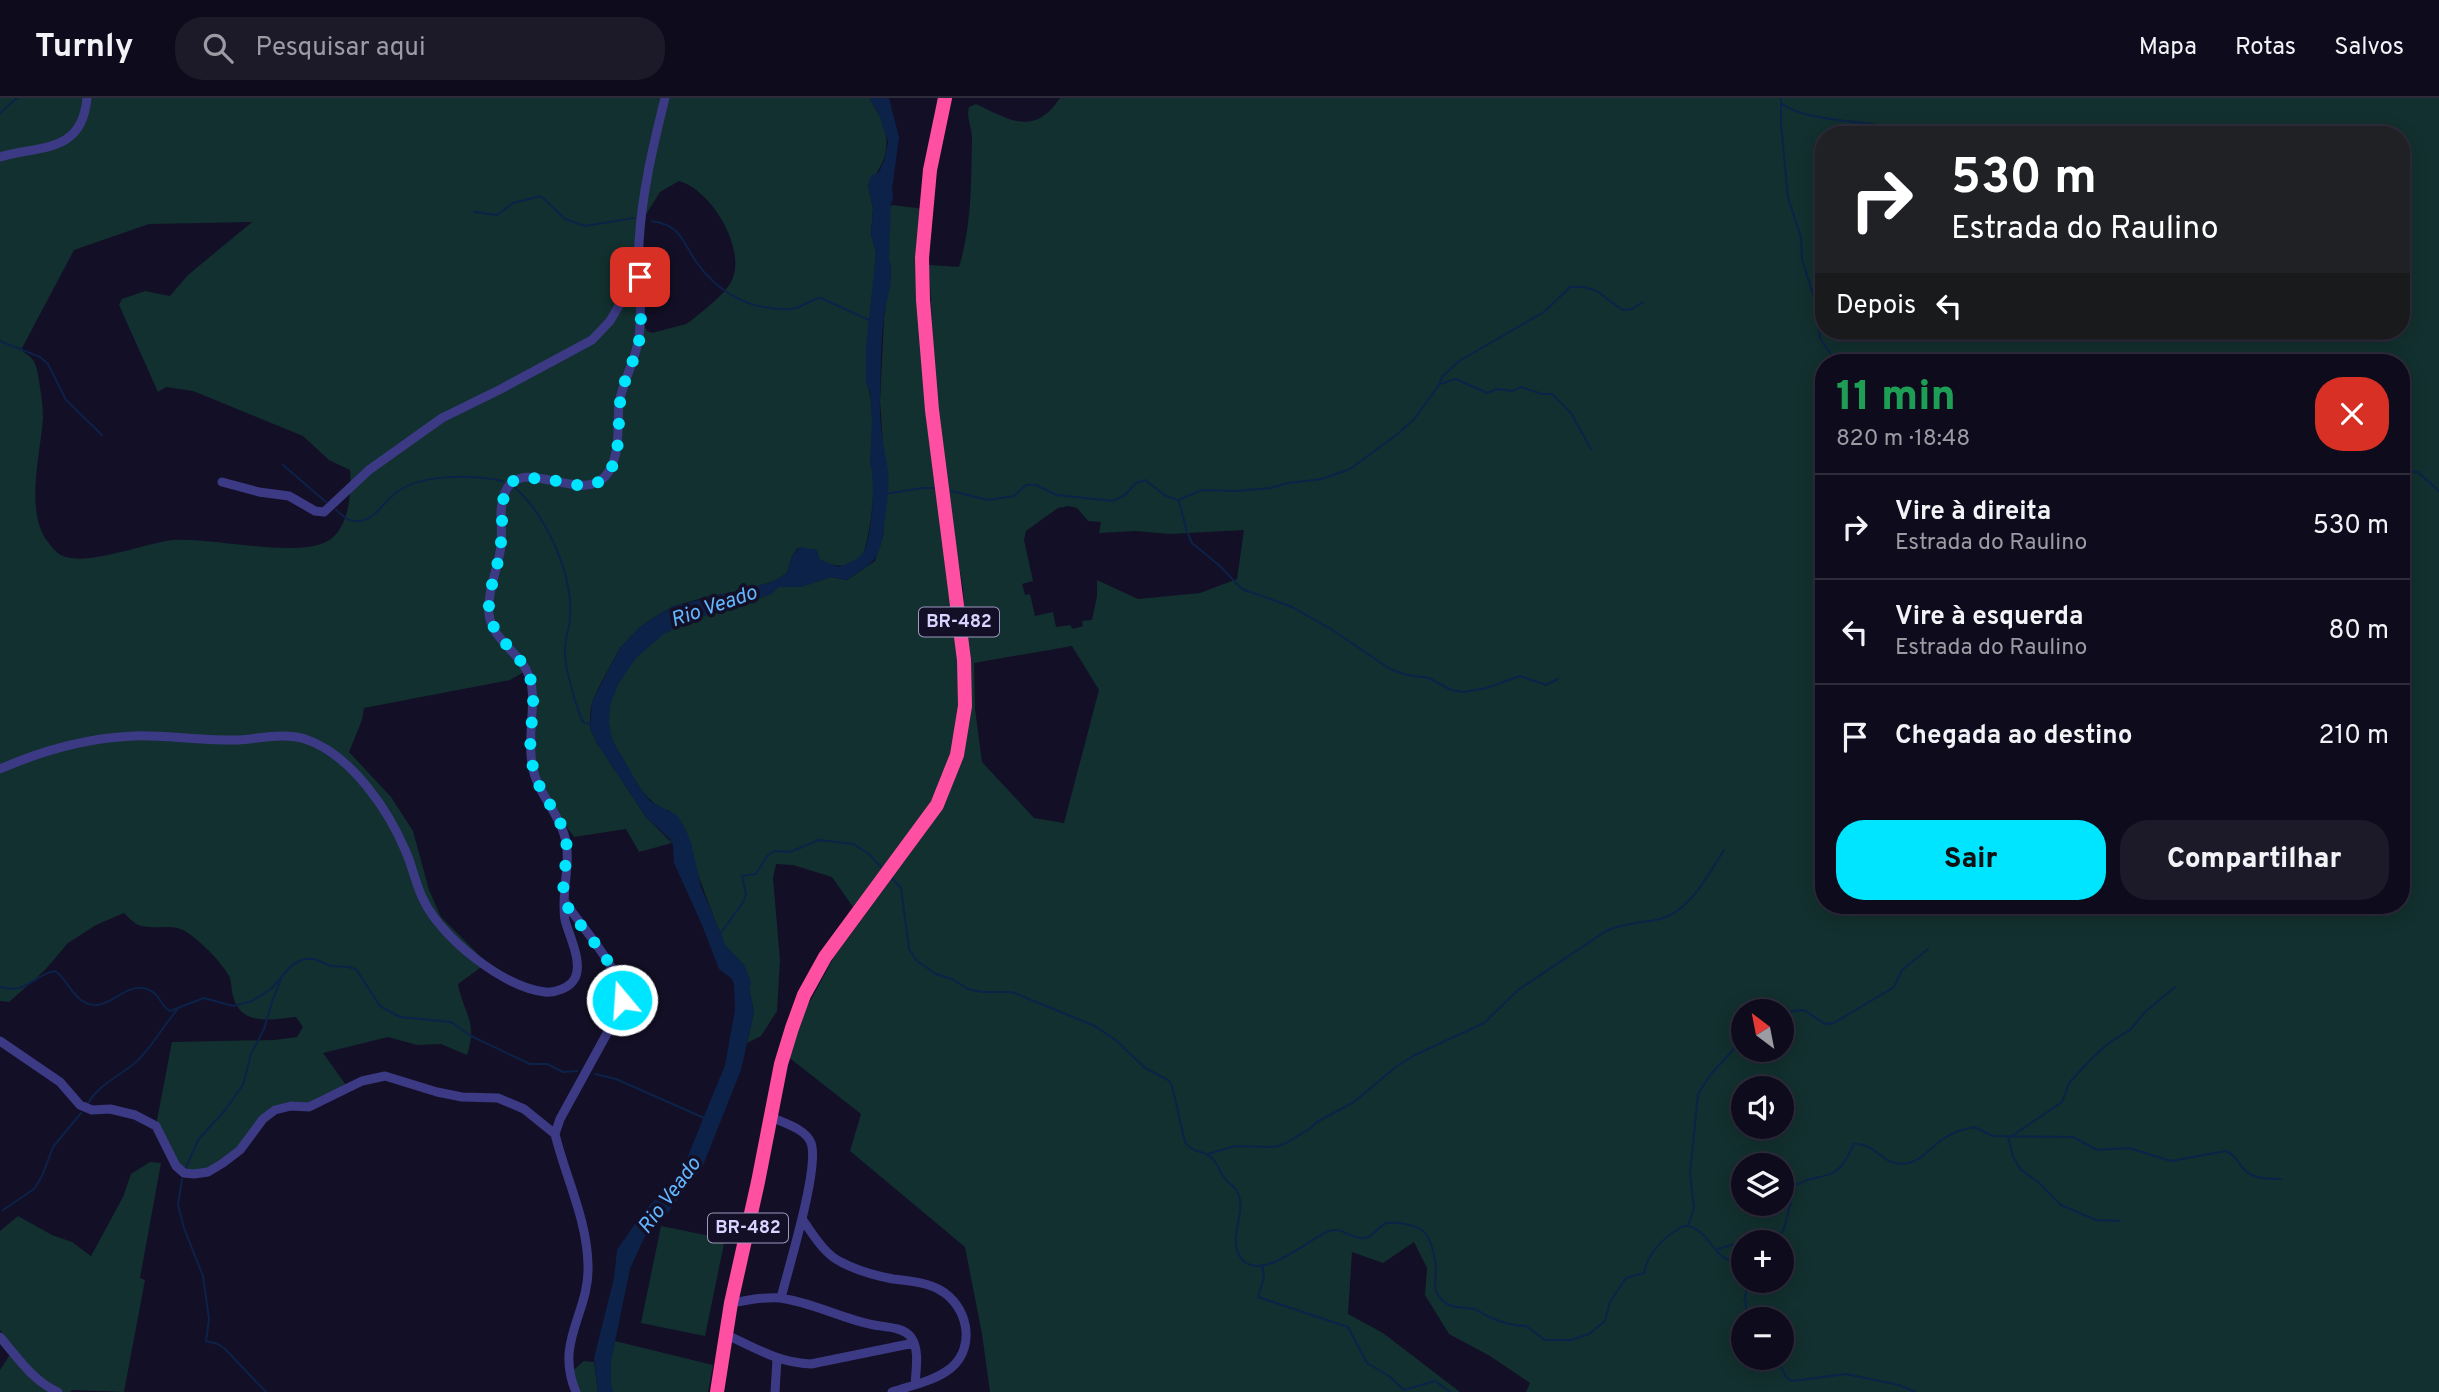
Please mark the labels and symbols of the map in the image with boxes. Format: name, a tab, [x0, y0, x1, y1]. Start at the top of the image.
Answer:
pin	[610, 247, 670, 307]
water label: Rio Veado	[667, 579, 761, 634]
road number: BR-482	[919, 608, 999, 636]
position arrow	[585, 963, 659, 1037]
north arrow	[1731, 999, 1794, 1062]
water label: Rio Veado	[632, 1152, 708, 1240]
road number: BR-482	[708, 1213, 788, 1242]

